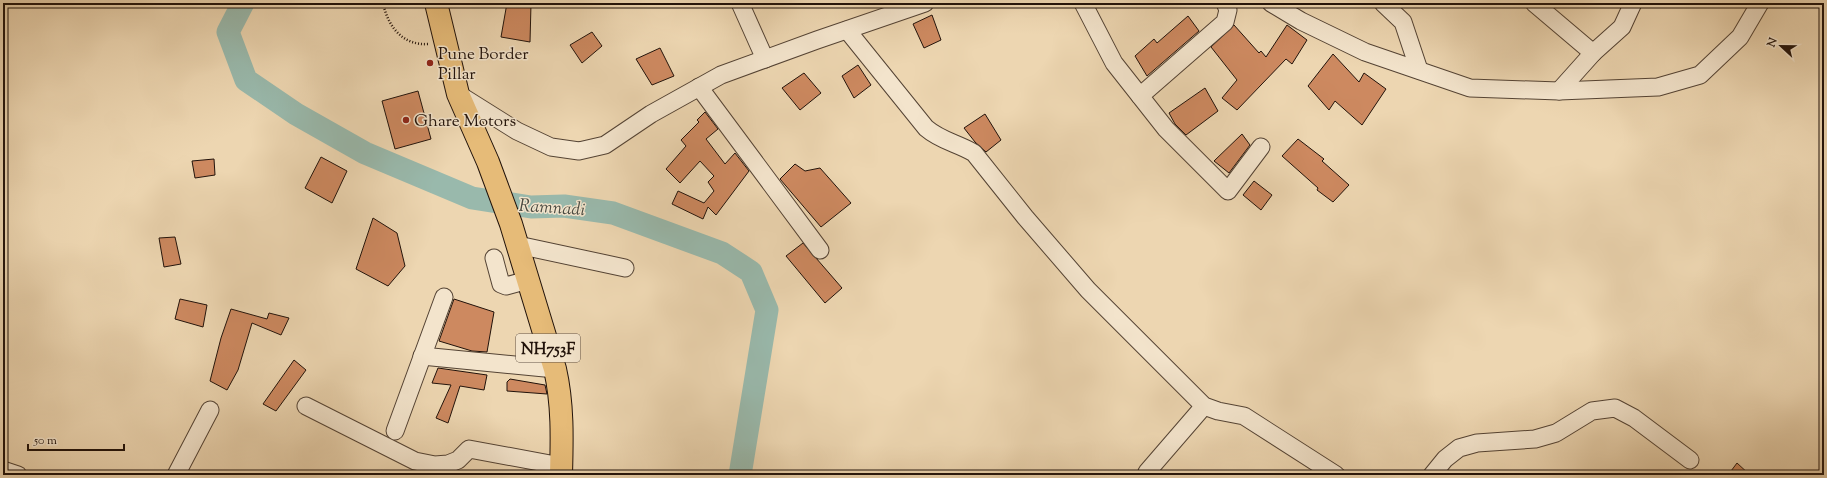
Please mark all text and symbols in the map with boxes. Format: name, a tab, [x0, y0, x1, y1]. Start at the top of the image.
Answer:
north arrow	[1761, 26, 1801, 66]
text: N	[1763, 35, 1782, 51]
place label: Pune Border Pillar	[438, 43, 529, 87]
marker: Pune Border Pillar	[425, 58, 435, 68]
place label: Ghare Motors	[414, 110, 516, 134]
marker: Ghare Motors	[401, 115, 411, 125]
water label: Ramnadi	[518, 194, 586, 224]
road number: NH753F	[516, 334, 580, 362]
scale bar	[28, 426, 124, 452]
text: 50 m	[33, 432, 57, 450]

